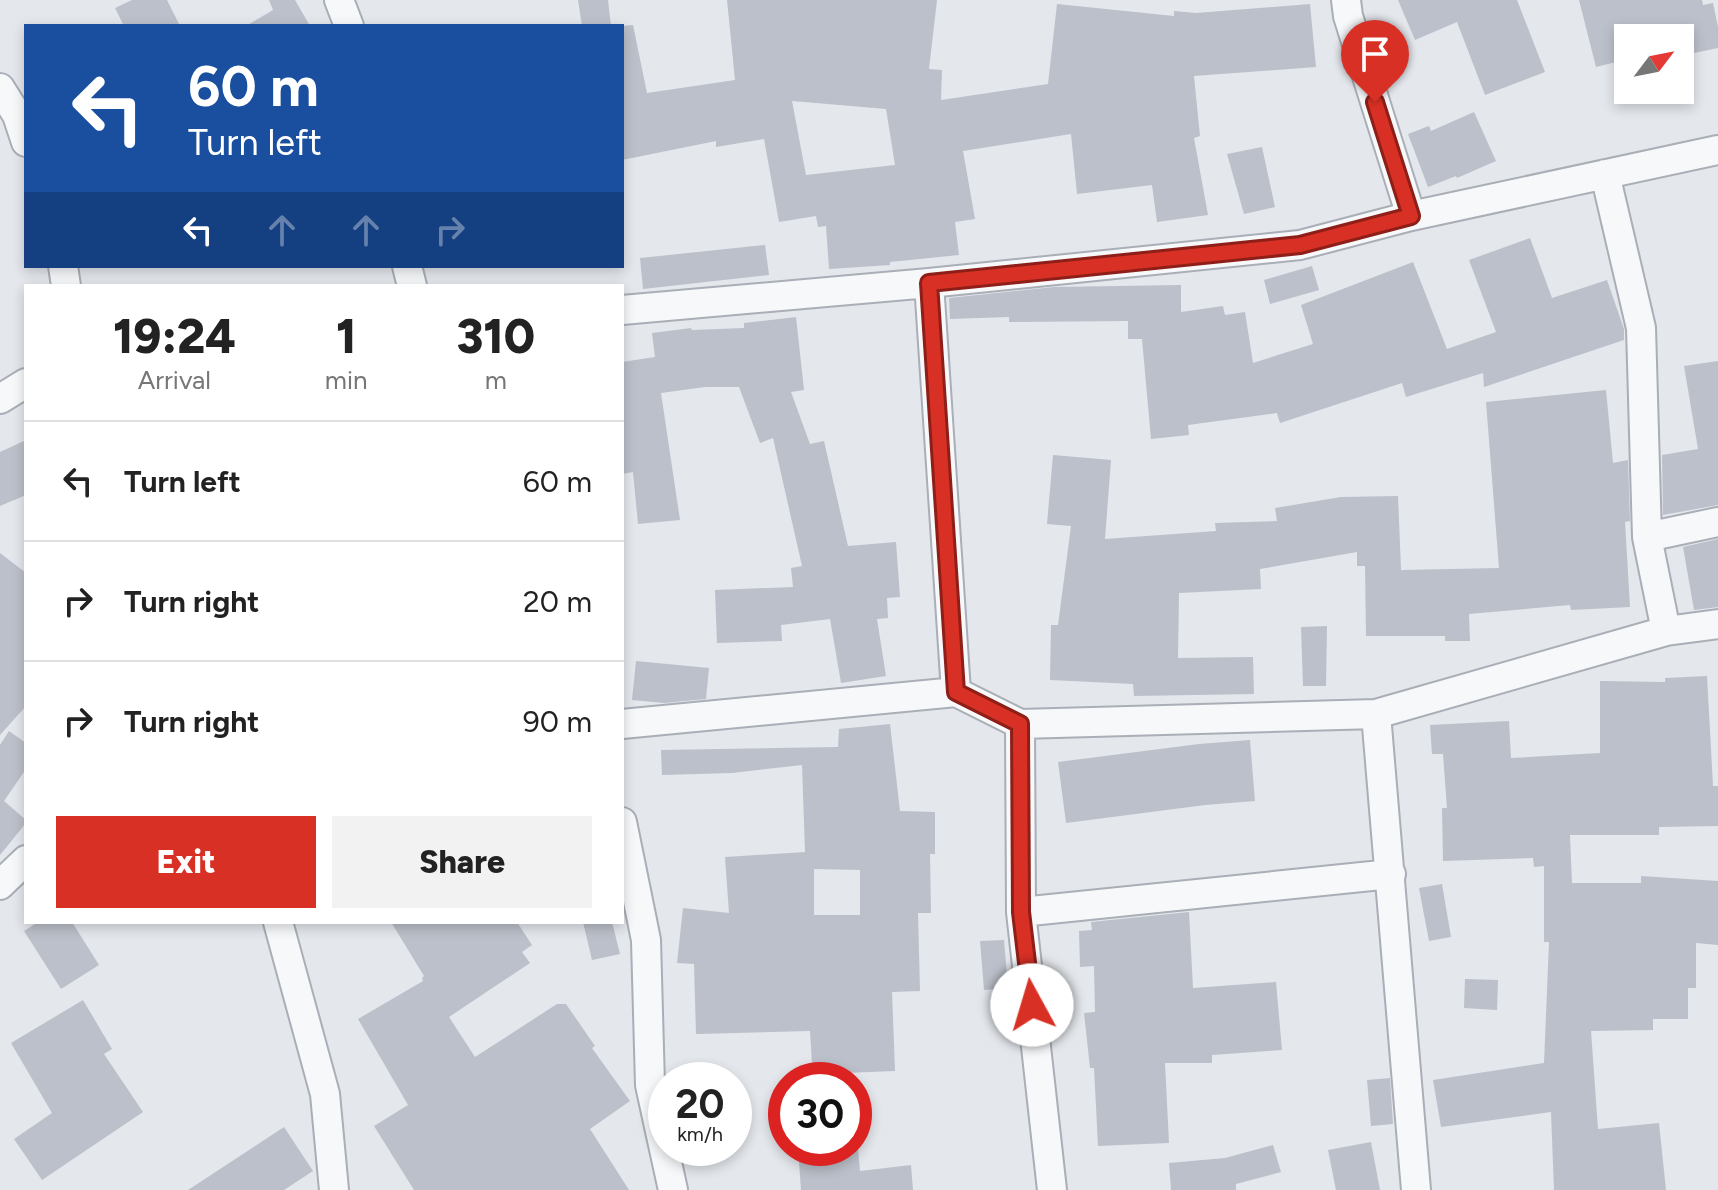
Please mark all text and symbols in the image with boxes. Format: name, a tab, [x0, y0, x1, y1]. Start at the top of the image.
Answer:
pin	[1341, 20, 1409, 102]
north arrow	[1614, 24, 1694, 104]
map controls	[1614, 24, 1694, 104]
icon: arrive	[1353, 32, 1397, 76]
text: 60 m	[188, 53, 319, 120]
icon: left	[56, 56, 160, 160]
text: Turn left	[188, 121, 322, 164]
icon: left	[176, 208, 220, 252]
icon: ahead	[260, 208, 304, 252]
icon: ahead	[344, 208, 388, 252]
icon: right	[428, 208, 472, 252]
text: 19:24	[113, 307, 236, 365]
text: 1	[336, 307, 356, 365]
text: 310	[456, 307, 535, 365]
text: Arrival	[138, 364, 211, 396]
text: min	[325, 364, 367, 396]
text: m	[485, 364, 507, 396]
icon: left	[56, 459, 100, 503]
text: Turn left	[124, 463, 241, 500]
text: 60 m	[523, 463, 592, 500]
icon: right	[56, 579, 100, 623]
text: Turn right	[124, 583, 259, 620]
text: 20 m	[523, 583, 592, 620]
icon: right	[56, 699, 100, 743]
text: Turn right	[124, 703, 259, 740]
text: 90 m	[523, 703, 592, 740]
button: Exit	[56, 816, 316, 908]
button: Share	[332, 816, 592, 908]
position arrow	[990, 963, 1074, 1047]
speed limit sign: 30	[768, 1062, 872, 1166]
text: 20	[675, 1080, 725, 1128]
text: km/h	[677, 1122, 723, 1146]

